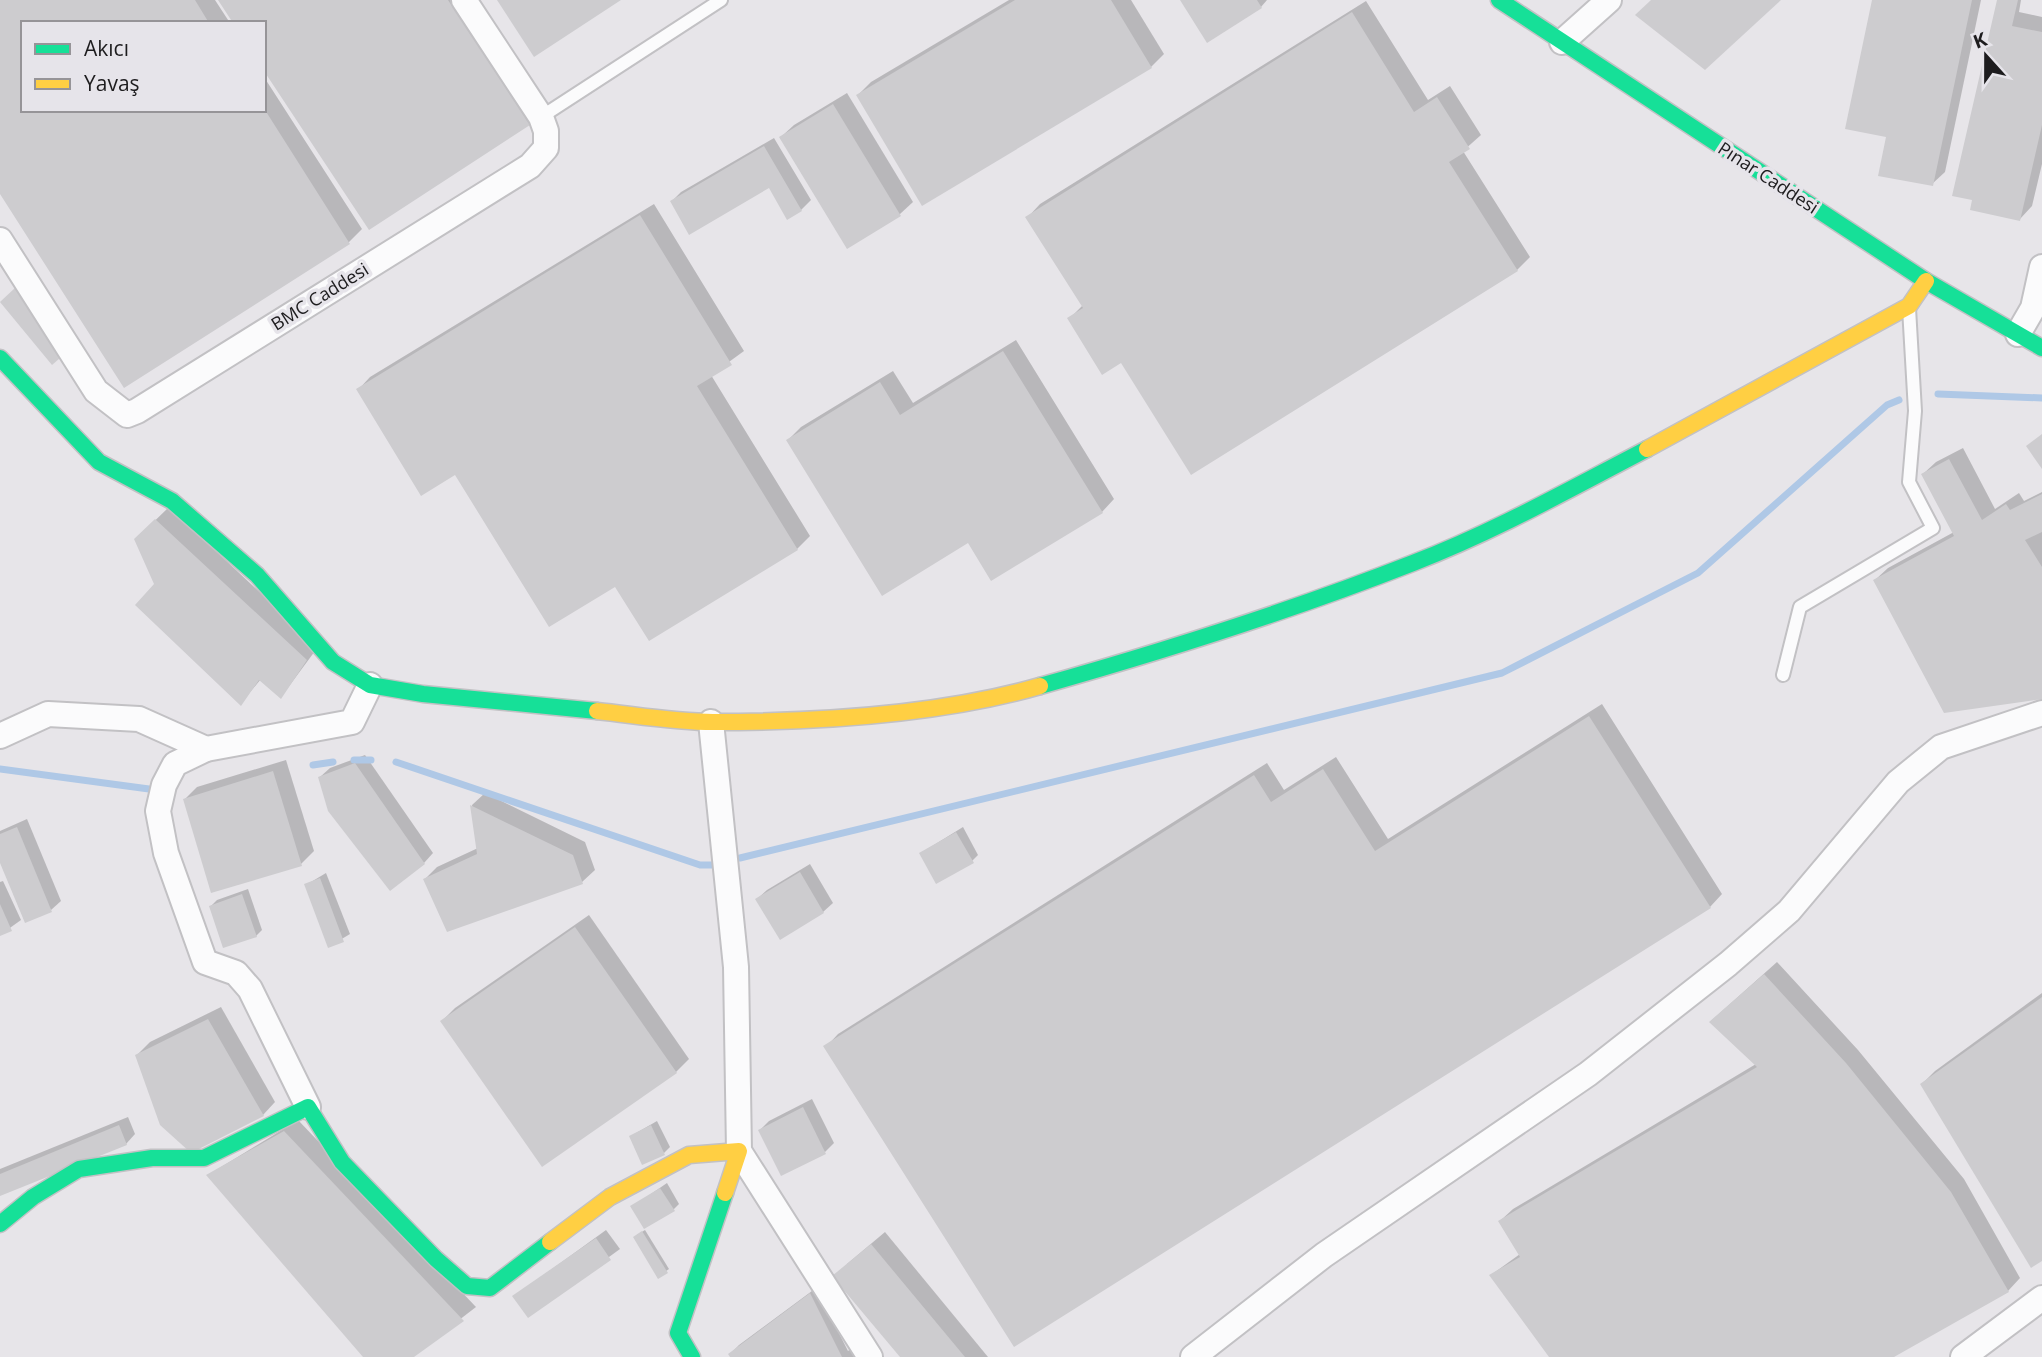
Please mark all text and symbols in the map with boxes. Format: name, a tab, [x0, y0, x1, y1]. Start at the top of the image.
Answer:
legend	[21, 21, 266, 112]
north arrow	[1951, 21, 2021, 91]
text: K	[1969, 26, 1991, 55]
text: Akıcı	[84, 34, 129, 62]
text: Yavaş	[84, 69, 140, 97]
street label: Pınar Caddesi	[1714, 136, 1823, 219]
street label: BMC Caddesi	[266, 257, 373, 336]

